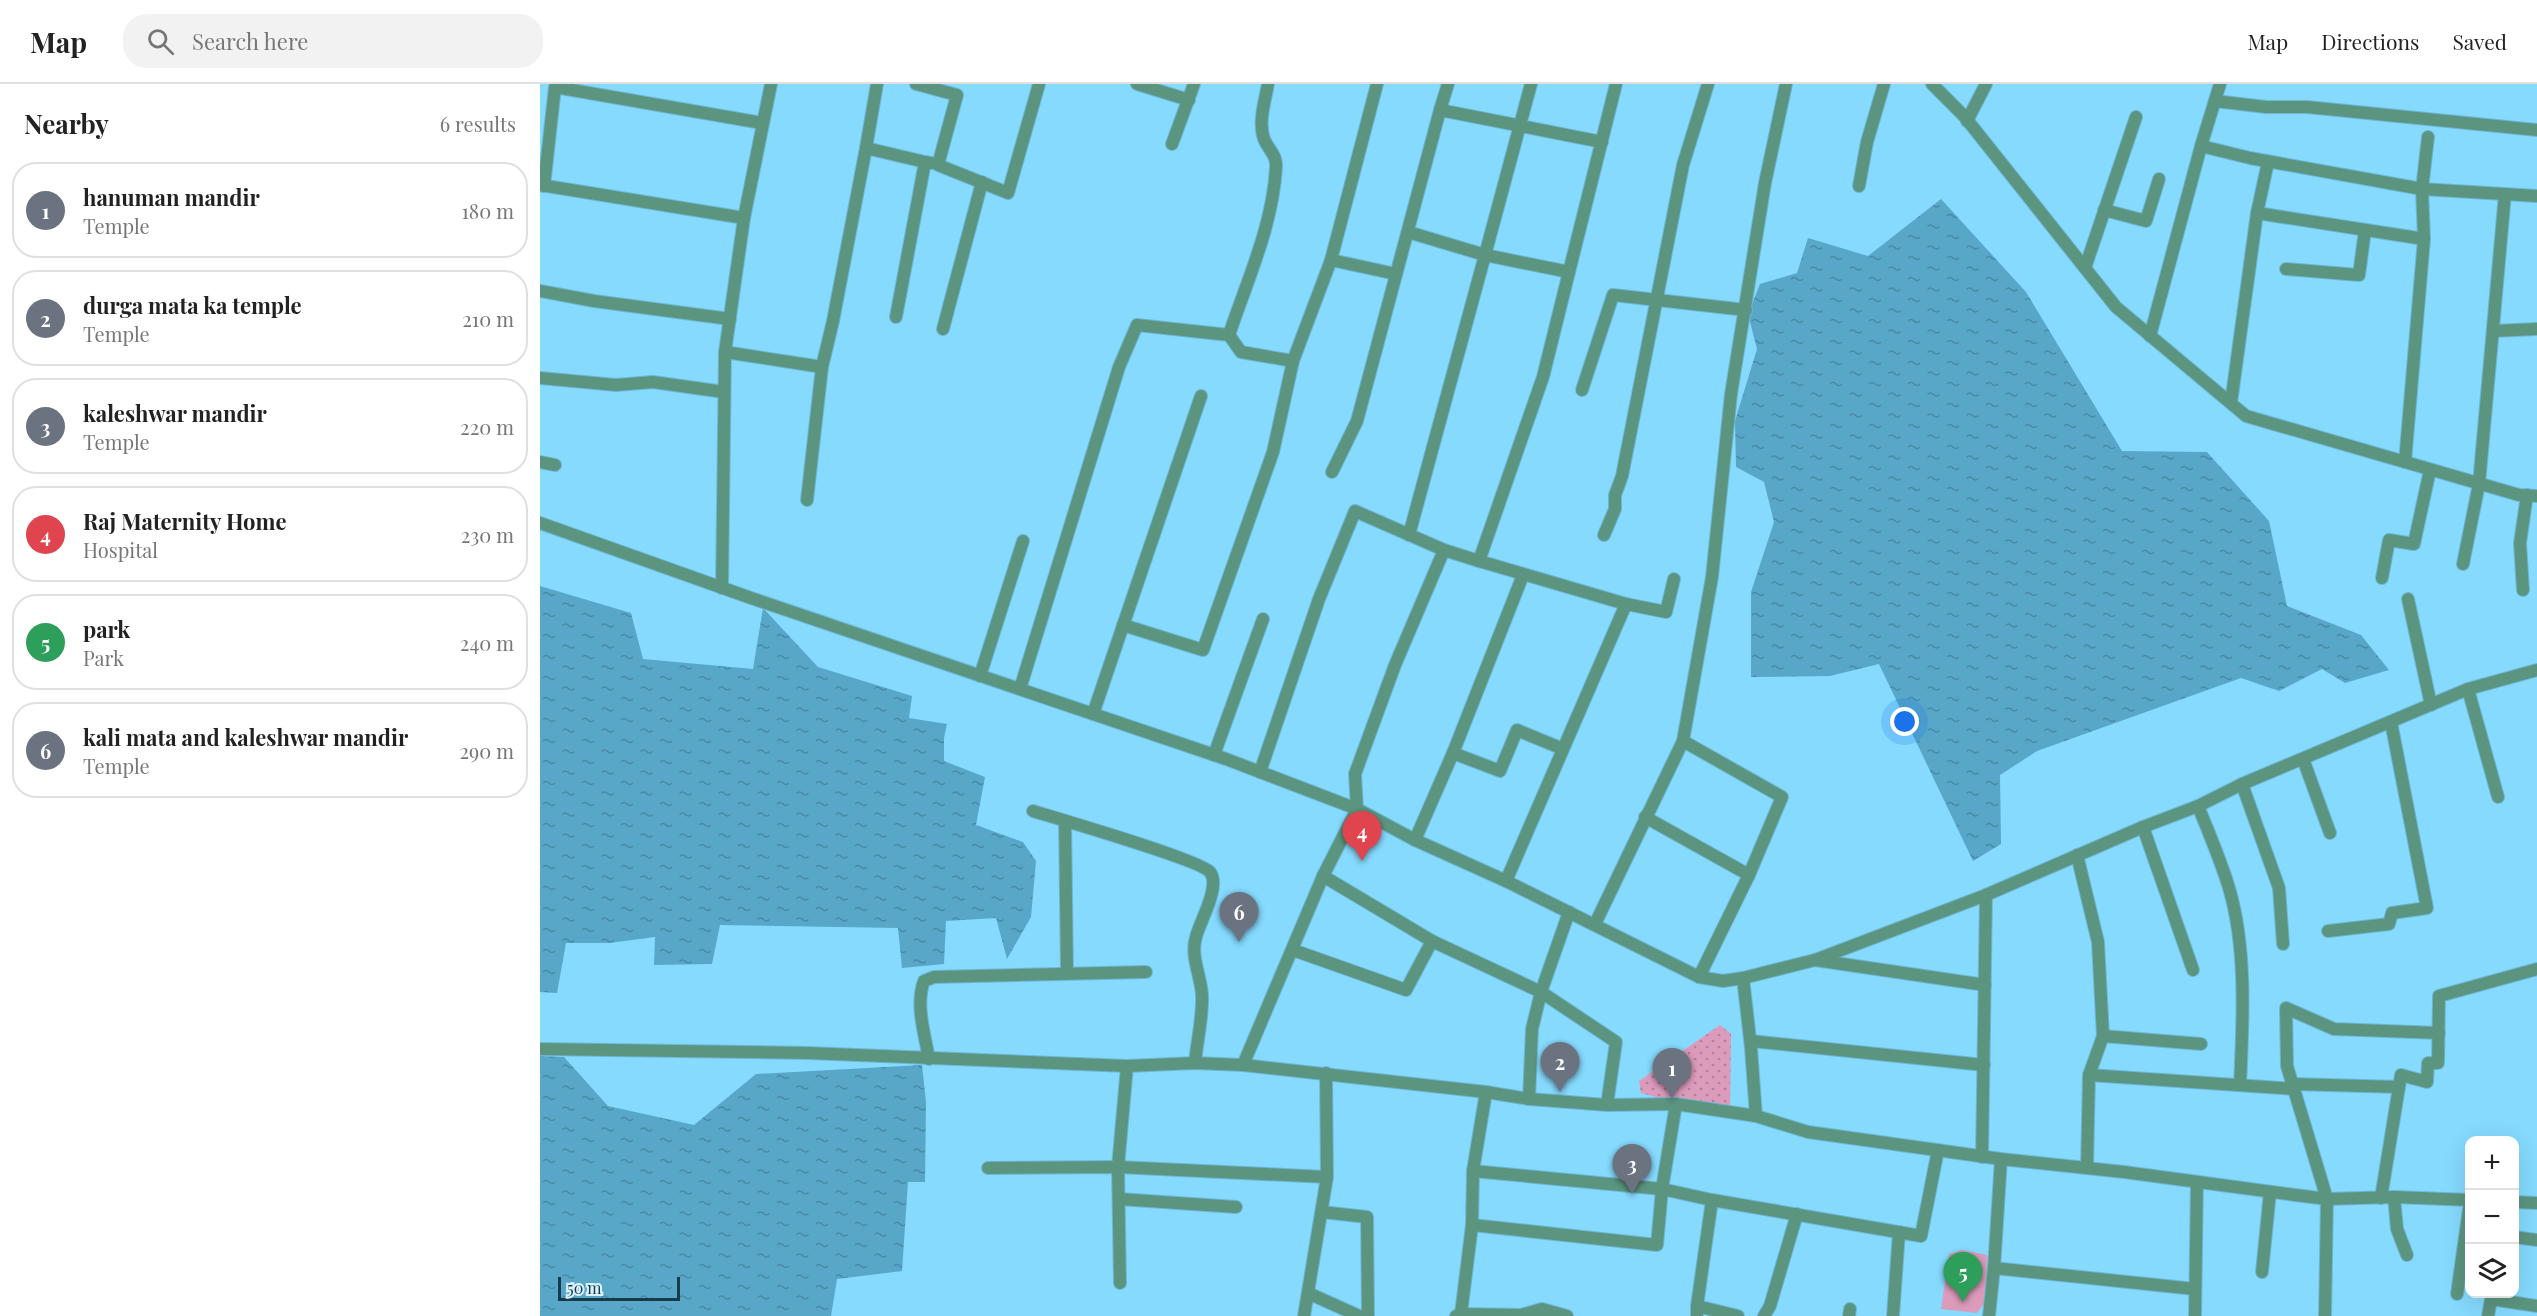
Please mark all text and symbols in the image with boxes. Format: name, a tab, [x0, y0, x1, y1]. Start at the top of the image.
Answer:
search box	[123, 14, 543, 68]
text: Map	[30, 23, 87, 60]
icon: search	[144, 25, 177, 58]
text: Search here	[192, 26, 308, 56]
text: Map	[2247, 27, 2288, 55]
text: Directions	[2321, 27, 2419, 55]
text: Saved	[2452, 27, 2507, 55]
text: Nearby	[24, 106, 109, 141]
text: 6 results	[440, 110, 516, 137]
text: hanuman mandir	[83, 182, 260, 212]
text: 1	[42, 197, 49, 224]
text: 180 m	[461, 197, 514, 224]
text: Temple	[83, 212, 150, 239]
text: durga mata ka temple	[83, 290, 302, 320]
text: 2	[40, 305, 51, 332]
text: 210 m	[462, 305, 514, 332]
text: Temple	[83, 320, 150, 347]
text: kaleshwar mandir	[83, 398, 267, 428]
text: 3	[41, 413, 50, 440]
text: 220 m	[460, 413, 514, 440]
text: Temple	[83, 428, 150, 455]
text: Raj Maternity Home	[83, 506, 287, 536]
text: 4	[40, 521, 51, 548]
text: 230 m	[461, 521, 514, 548]
text: Hospital	[83, 536, 158, 563]
text: park	[83, 614, 130, 644]
text: 5	[41, 629, 50, 656]
text: 240 m	[460, 629, 514, 656]
text: Park	[83, 644, 124, 671]
your location	[1890, 707, 1919, 736]
text: kali mata and kaleshwar mandir	[83, 722, 408, 752]
text: 6	[40, 737, 51, 764]
text: 290 m	[460, 737, 514, 764]
text: Temple	[83, 752, 150, 779]
pin: 4	[1342, 812, 1382, 861]
pin: 6	[1220, 892, 1258, 942]
pin: 2	[1540, 1042, 1580, 1092]
pin: 1	[1652, 1048, 1692, 1098]
map controls	[2465, 1136, 2519, 1298]
button: +	[2465, 1136, 2519, 1190]
pin: 3	[1612, 1144, 1652, 1194]
button: −	[2465, 1190, 2519, 1244]
button: layers	[2465, 1244, 2519, 1298]
pin: 5	[1944, 1252, 1982, 1302]
scale bar	[558, 1274, 680, 1302]
text: 50 m	[567, 1277, 601, 1298]

